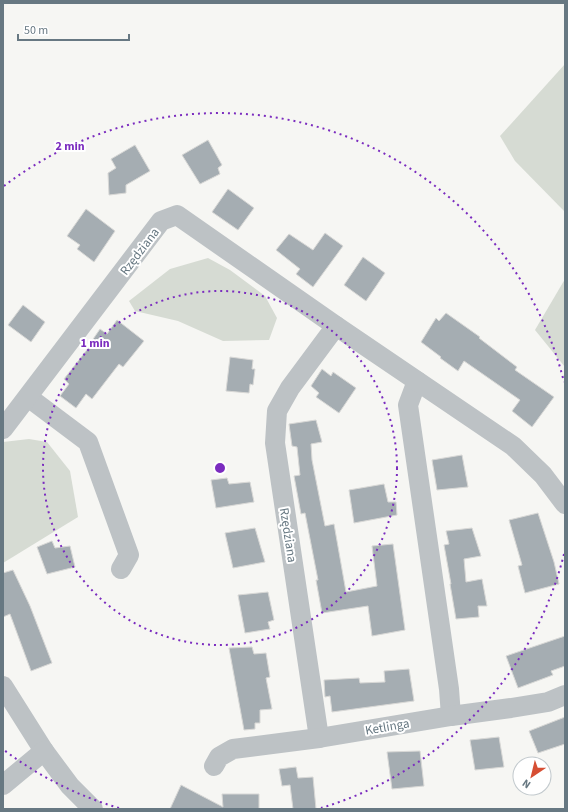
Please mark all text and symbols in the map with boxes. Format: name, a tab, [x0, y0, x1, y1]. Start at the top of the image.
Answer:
scale bar	[18, 16, 129, 42]
text: 50 m	[24, 22, 48, 39]
text: 2 min	[55, 138, 85, 155]
street label: Rzędziana	[116, 224, 164, 279]
text: 1 min	[80, 335, 110, 352]
centre of rings	[213, 461, 227, 475]
street label: Rzędziana	[275, 506, 301, 564]
street label: Ketlinga	[364, 714, 411, 740]
north arrow	[512, 756, 552, 796]
text: N	[519, 776, 534, 792]

